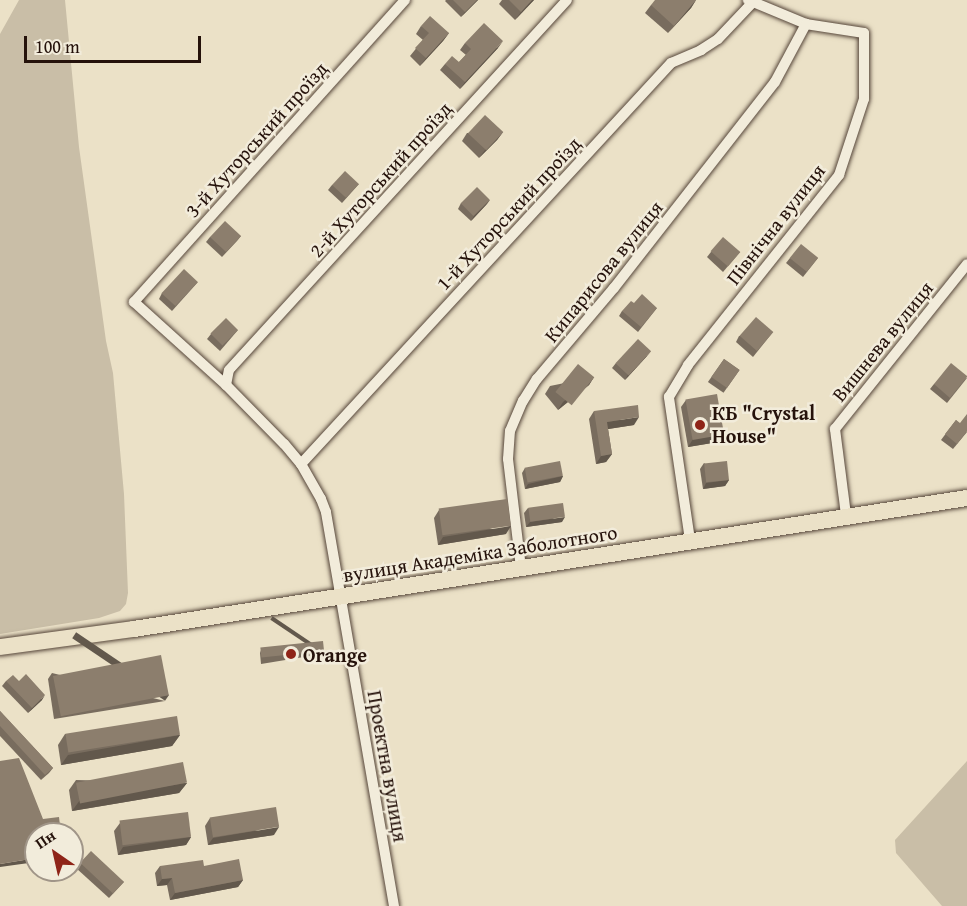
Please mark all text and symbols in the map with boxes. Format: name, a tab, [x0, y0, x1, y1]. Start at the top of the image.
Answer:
scale bar	[27, 24, 204, 62]
text: 100 m	[35, 33, 80, 60]
street label: 3-й Хуторський проїзд	[180, 56, 332, 222]
street label: 2-й Хуторський проїзд	[304, 96, 456, 262]
street label: 1-й Хуторський проїзд	[431, 131, 585, 295]
street label: Північна вулиця	[721, 159, 829, 289]
street label: Кипарисова вулиця	[539, 196, 667, 346]
street label: Вишнева вулиця	[826, 276, 938, 406]
place label: КБ "Crystal House"	[712, 401, 815, 448]
marker: КБ "Crystal House"	[693, 418, 707, 432]
street label: вулиця Академіка Заболотного	[341, 519, 619, 587]
place label: Orange	[303, 642, 367, 666]
marker: Orange	[284, 647, 298, 661]
street label: Проектна вулиця	[363, 688, 413, 844]
north arrow	[24, 822, 84, 882]
text: Пн	[30, 823, 60, 854]

